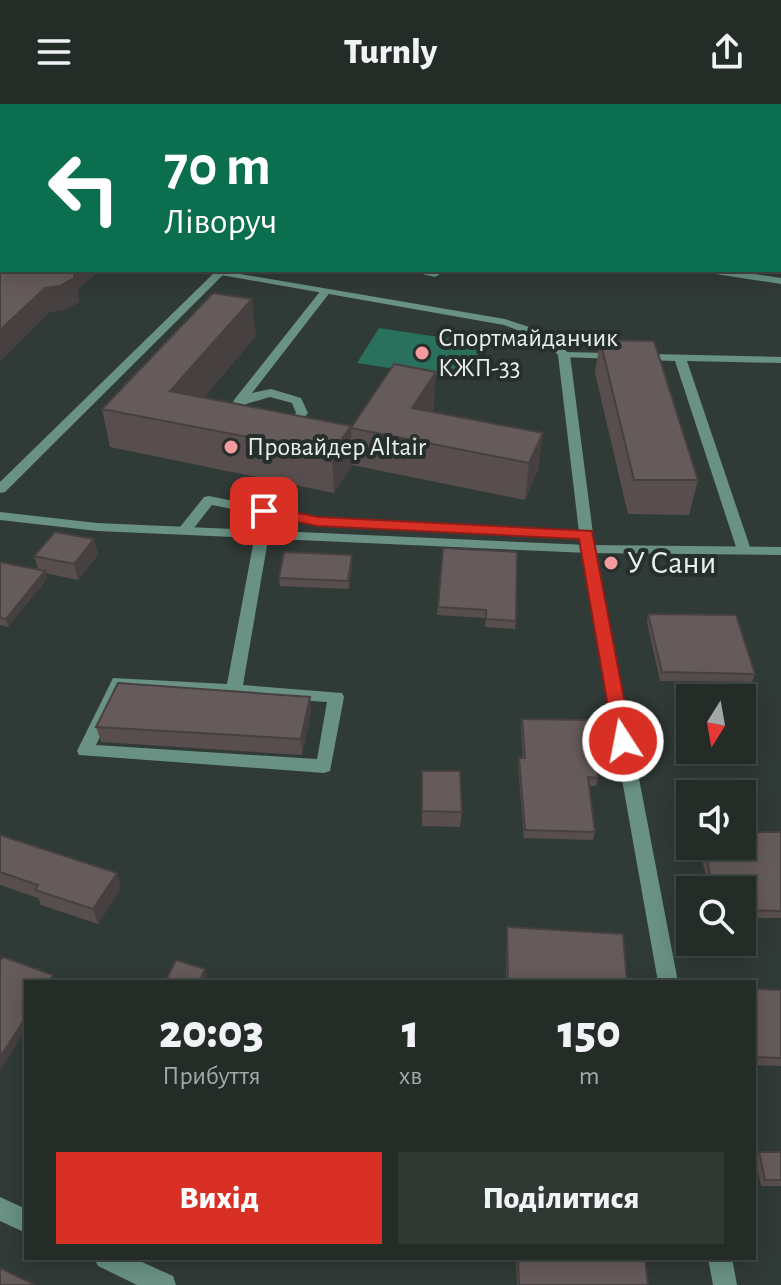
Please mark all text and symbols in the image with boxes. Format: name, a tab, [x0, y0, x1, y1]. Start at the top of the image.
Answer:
icon: menu	[32, 30, 76, 74]
icon: share	[705, 30, 749, 74]
text: Turnly	[344, 34, 437, 70]
icon: left	[32, 136, 136, 240]
text: 70 m	[164, 139, 271, 195]
text: Ліворуч	[164, 204, 277, 240]
place label: Спортмайданчик КЖП-33	[438, 325, 618, 381]
marker: Спортмайданчик КЖП-33	[413, 344, 431, 362]
place label: Провайдер Altair	[247, 434, 427, 460]
marker: Провайдер Altair	[222, 438, 240, 456]
pin	[230, 477, 298, 545]
icon: arrive	[242, 489, 286, 533]
place label: У Сани	[627, 547, 716, 579]
marker: У Сани	[602, 554, 620, 572]
north arrow	[676, 684, 756, 764]
map controls	[676, 684, 756, 956]
position arrow	[581, 699, 665, 783]
button: sound	[676, 780, 756, 860]
button: search	[676, 876, 756, 956]
text: 20:03	[159, 1009, 264, 1057]
text: 1	[402, 1009, 419, 1057]
text: 150	[557, 1009, 621, 1057]
text: Прибуття	[162, 1063, 261, 1089]
text: хв	[399, 1063, 422, 1089]
text: m	[579, 1063, 600, 1089]
button: Вихід	[56, 1152, 382, 1244]
button: Поділитися	[398, 1152, 724, 1244]

